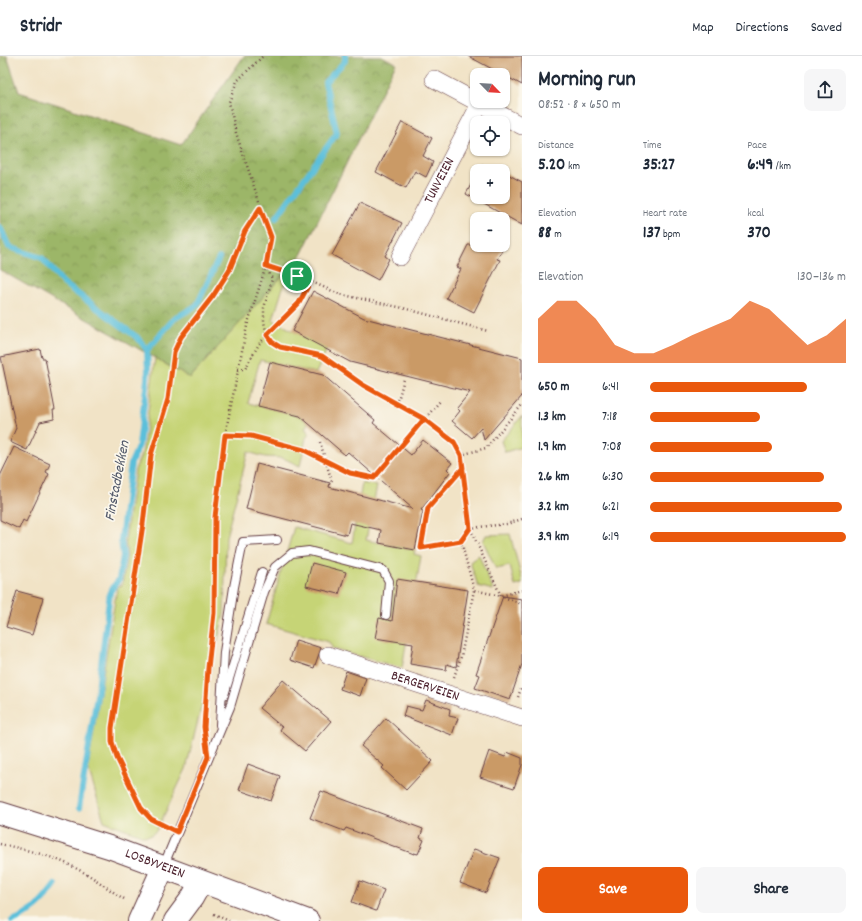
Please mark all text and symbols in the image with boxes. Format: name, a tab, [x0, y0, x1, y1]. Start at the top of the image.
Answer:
text: Stridr	[20, 14, 62, 41]
text: Map	[692, 18, 714, 38]
text: Directions	[736, 18, 789, 38]
text: Saved	[811, 18, 842, 38]
text: Morning run	[538, 65, 636, 96]
north arrow	[470, 68, 510, 108]
map controls	[470, 68, 510, 252]
button: share	[804, 69, 846, 111]
text: 08:52 · 8 × 650 m	[538, 96, 621, 115]
button: locate	[470, 116, 510, 156]
text: Distance	[538, 138, 574, 154]
text: Time	[643, 138, 661, 154]
text: Pace	[747, 138, 767, 154]
street label: TUNVEIEN	[419, 154, 460, 208]
text: 5.20	[538, 154, 565, 178]
text: 35:27	[643, 154, 675, 178]
text: 6:49	[747, 154, 773, 178]
text: km	[565, 159, 580, 175]
text: /km	[773, 159, 791, 175]
button: +	[470, 164, 510, 204]
text: Elevation	[538, 206, 576, 222]
text: Heart rate	[643, 206, 687, 222]
text: kcal	[747, 206, 764, 222]
button: −	[470, 212, 510, 252]
text: 88	[538, 222, 552, 246]
text: 137	[643, 222, 660, 246]
text: 370	[747, 222, 771, 246]
text: m	[552, 227, 562, 243]
text: bpm	[660, 227, 680, 243]
pin	[280, 259, 314, 293]
icon: arrive	[286, 265, 308, 287]
text: Elevation	[538, 268, 583, 287]
text: 130–136 m	[797, 268, 846, 287]
text: 650 m	[538, 378, 569, 397]
text: 6:41	[602, 378, 619, 397]
text: 1.3 km	[538, 408, 566, 427]
text: 7:18	[602, 408, 617, 427]
water label: Finstadbekken	[99, 438, 137, 523]
text: 1.9 km	[538, 438, 566, 457]
text: 7:08	[602, 438, 621, 457]
text: 2.6 km	[538, 468, 569, 487]
text: 6:30	[602, 468, 623, 487]
text: 3.2 km	[538, 498, 569, 517]
text: 6:21	[602, 498, 619, 517]
text: 3.9 km	[538, 528, 569, 547]
text: 6:19	[602, 528, 619, 547]
street label: BERGERVEIEN	[388, 666, 462, 707]
street label: LOSBYVEIEN	[122, 844, 188, 884]
button: Save	[538, 867, 688, 913]
button: Share	[696, 867, 846, 913]

